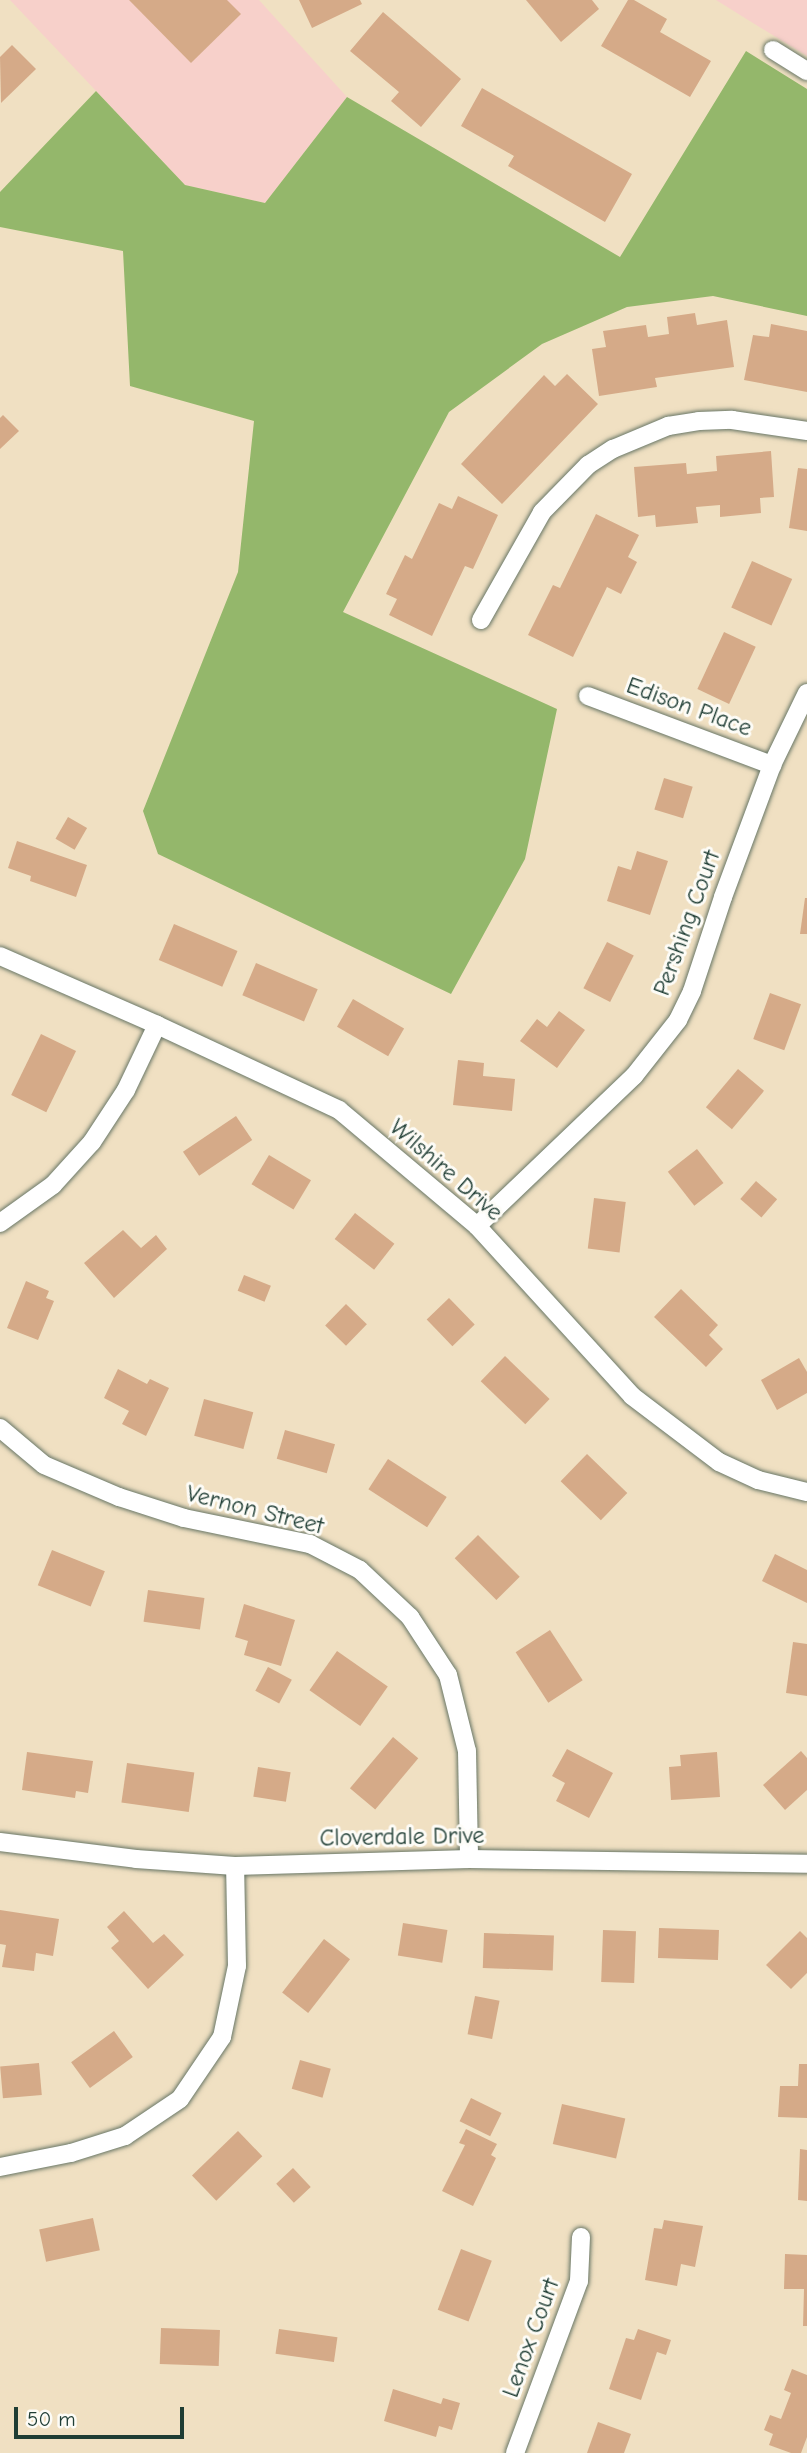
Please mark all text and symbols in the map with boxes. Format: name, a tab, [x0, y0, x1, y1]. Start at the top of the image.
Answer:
street label: Edison Place	[622, 671, 756, 743]
street label: Pershing Court	[647, 846, 727, 1000]
street label: Wilshire Drive	[384, 1113, 508, 1227]
street label: Vernon Street	[183, 1479, 327, 1541]
street label: Cloverdale Drive	[319, 1821, 485, 1853]
street label: Lenox Court	[496, 2275, 566, 2401]
scale bar	[18, 2394, 187, 2438]
text: 50 m	[27, 2407, 76, 2431]

